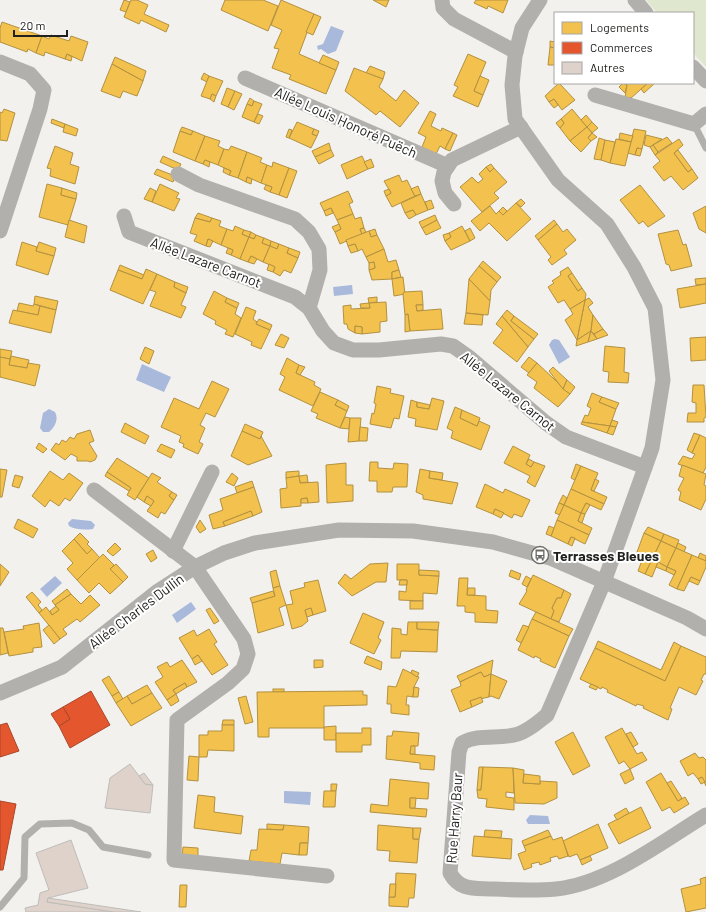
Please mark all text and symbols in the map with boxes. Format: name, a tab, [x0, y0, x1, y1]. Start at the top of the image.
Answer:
scale bar	[14, 12, 67, 38]
legend	[554, 12, 694, 84]
text: 20 m	[20, 18, 46, 32]
text: Logements	[590, 20, 649, 34]
text: Commerces	[590, 40, 653, 54]
text: Autres	[590, 60, 625, 74]
street label: Allée Louis Honoré Puëch	[272, 83, 420, 161]
street label: Allée Lazare Carnot	[148, 233, 264, 291]
street label: Allée Lazare Carnot	[457, 348, 559, 434]
bus stop icon: Terrasses Bleues	[530, 545, 550, 565]
place label: Terrasses Bleues	[553, 547, 659, 564]
street label: Allée Charles Dullin	[85, 570, 187, 652]
street label: Rue Harry Baur	[442, 772, 466, 864]

